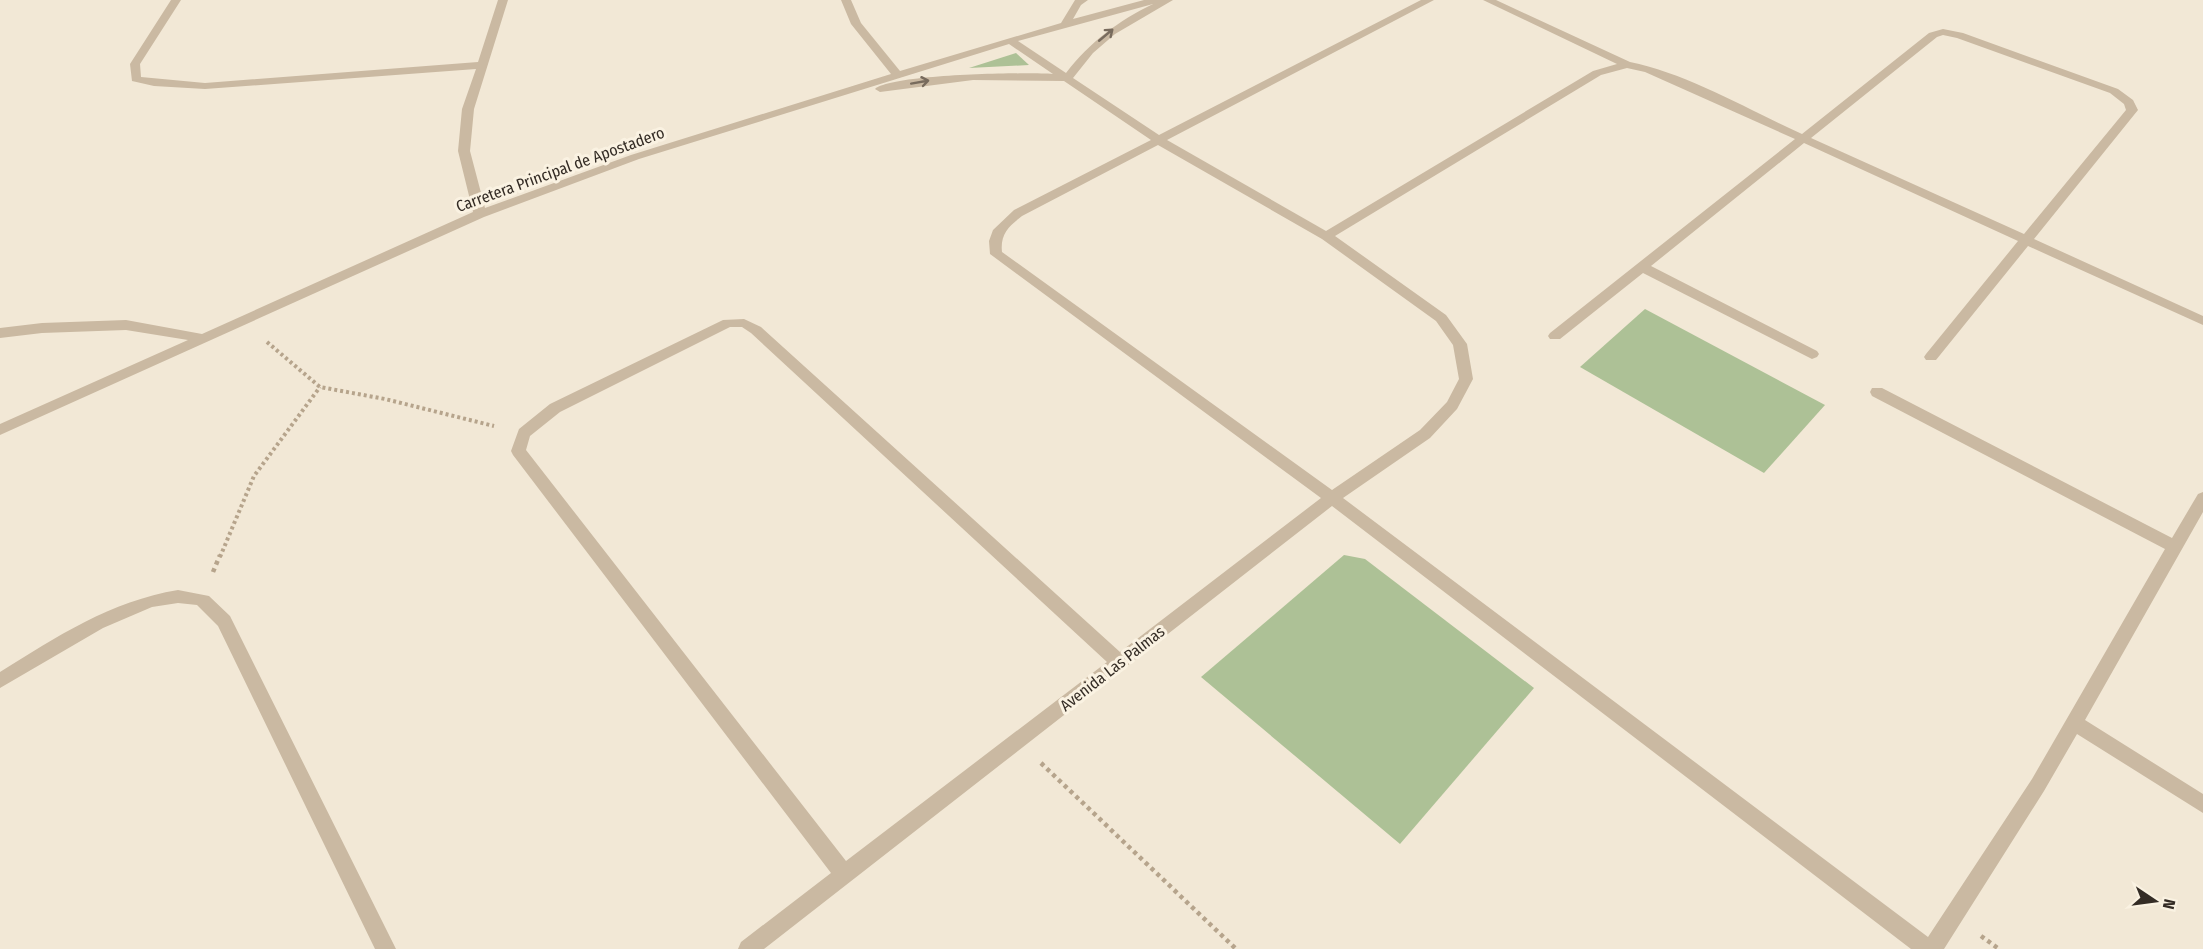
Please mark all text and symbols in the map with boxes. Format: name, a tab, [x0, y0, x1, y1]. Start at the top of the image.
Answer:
one-way arrow	[1098, 28, 1113, 42]
one-way arrow	[909, 76, 929, 87]
street label: Carretera Principal de Apostadero	[453, 123, 667, 216]
street label: Avenida Las Palmas	[1056, 622, 1169, 715]
north arrow	[2125, 871, 2185, 931]
text: N	[2159, 897, 2179, 911]

